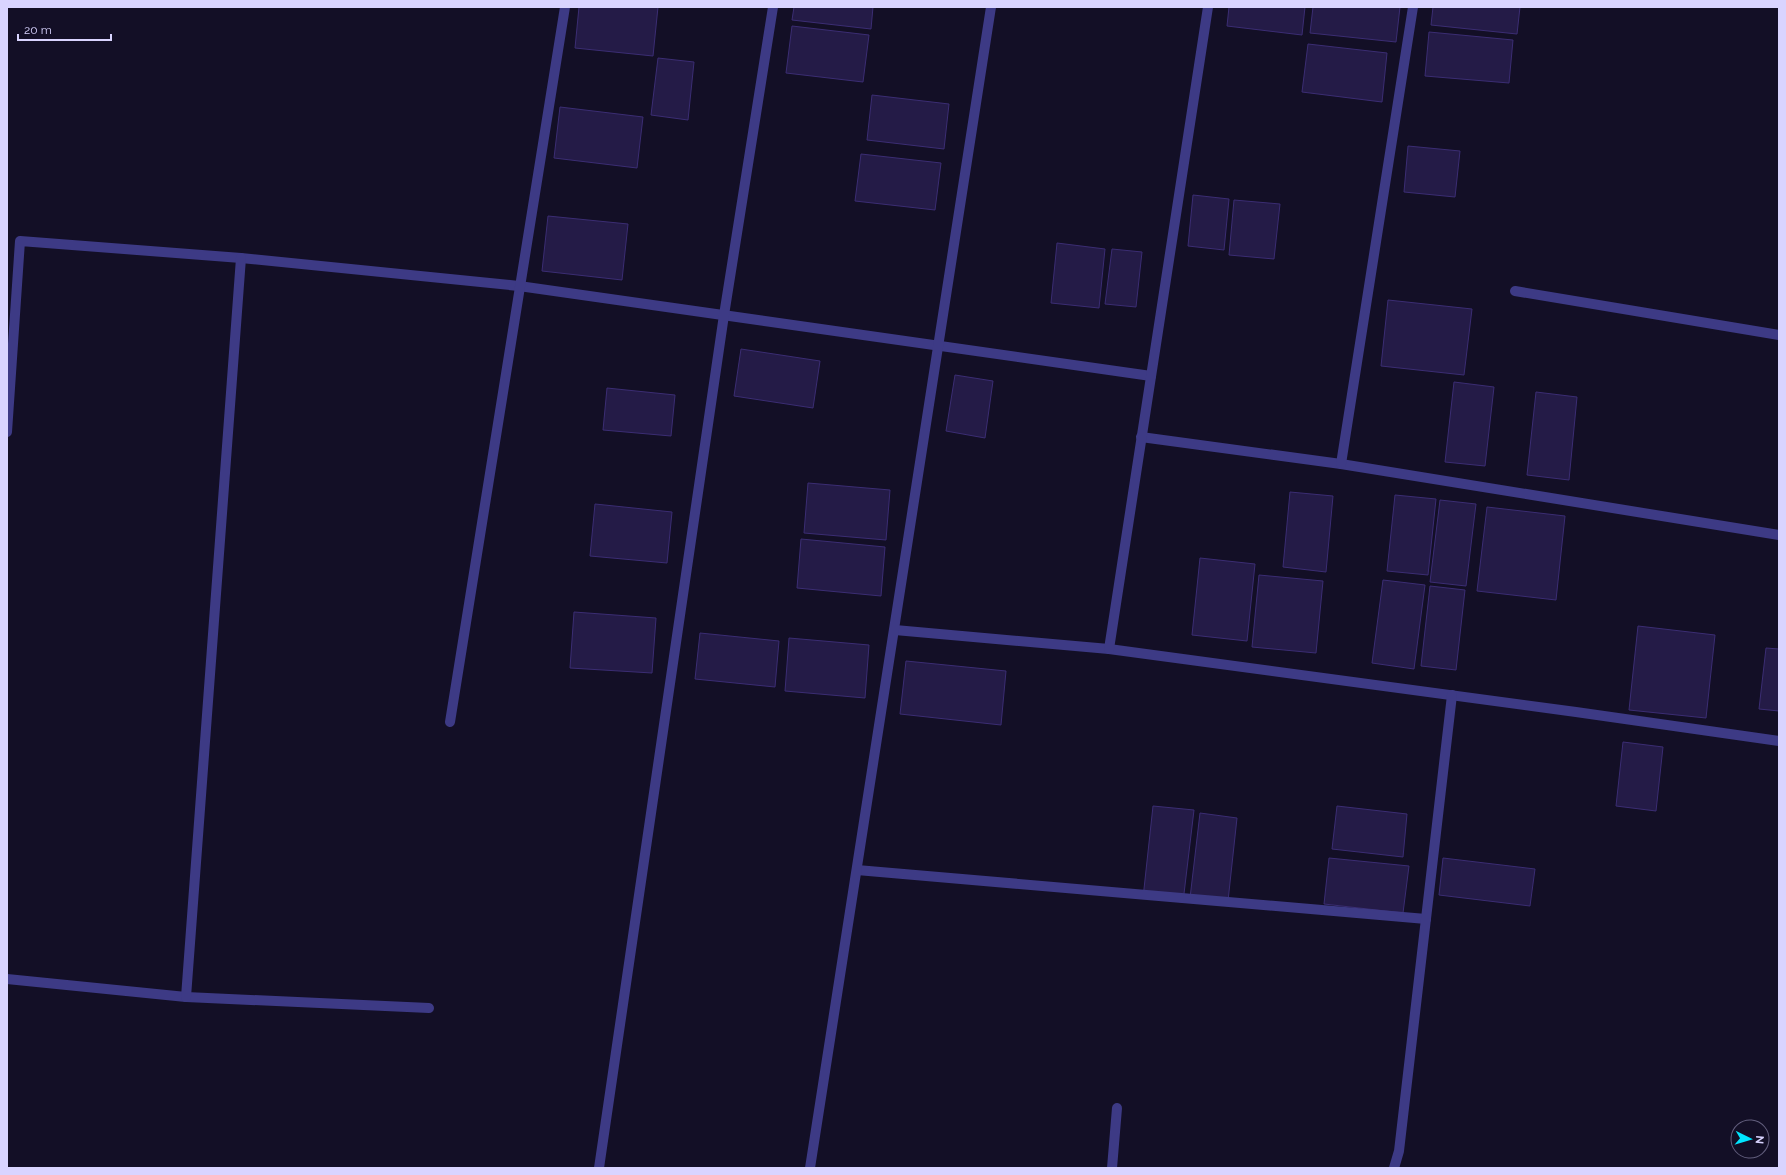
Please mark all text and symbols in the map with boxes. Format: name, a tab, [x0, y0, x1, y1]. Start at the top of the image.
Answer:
scale bar	[18, 16, 111, 42]
text: 20 m	[24, 23, 52, 37]
north arrow	[1730, 1119, 1770, 1159]
text: N	[1753, 1135, 1766, 1145]

